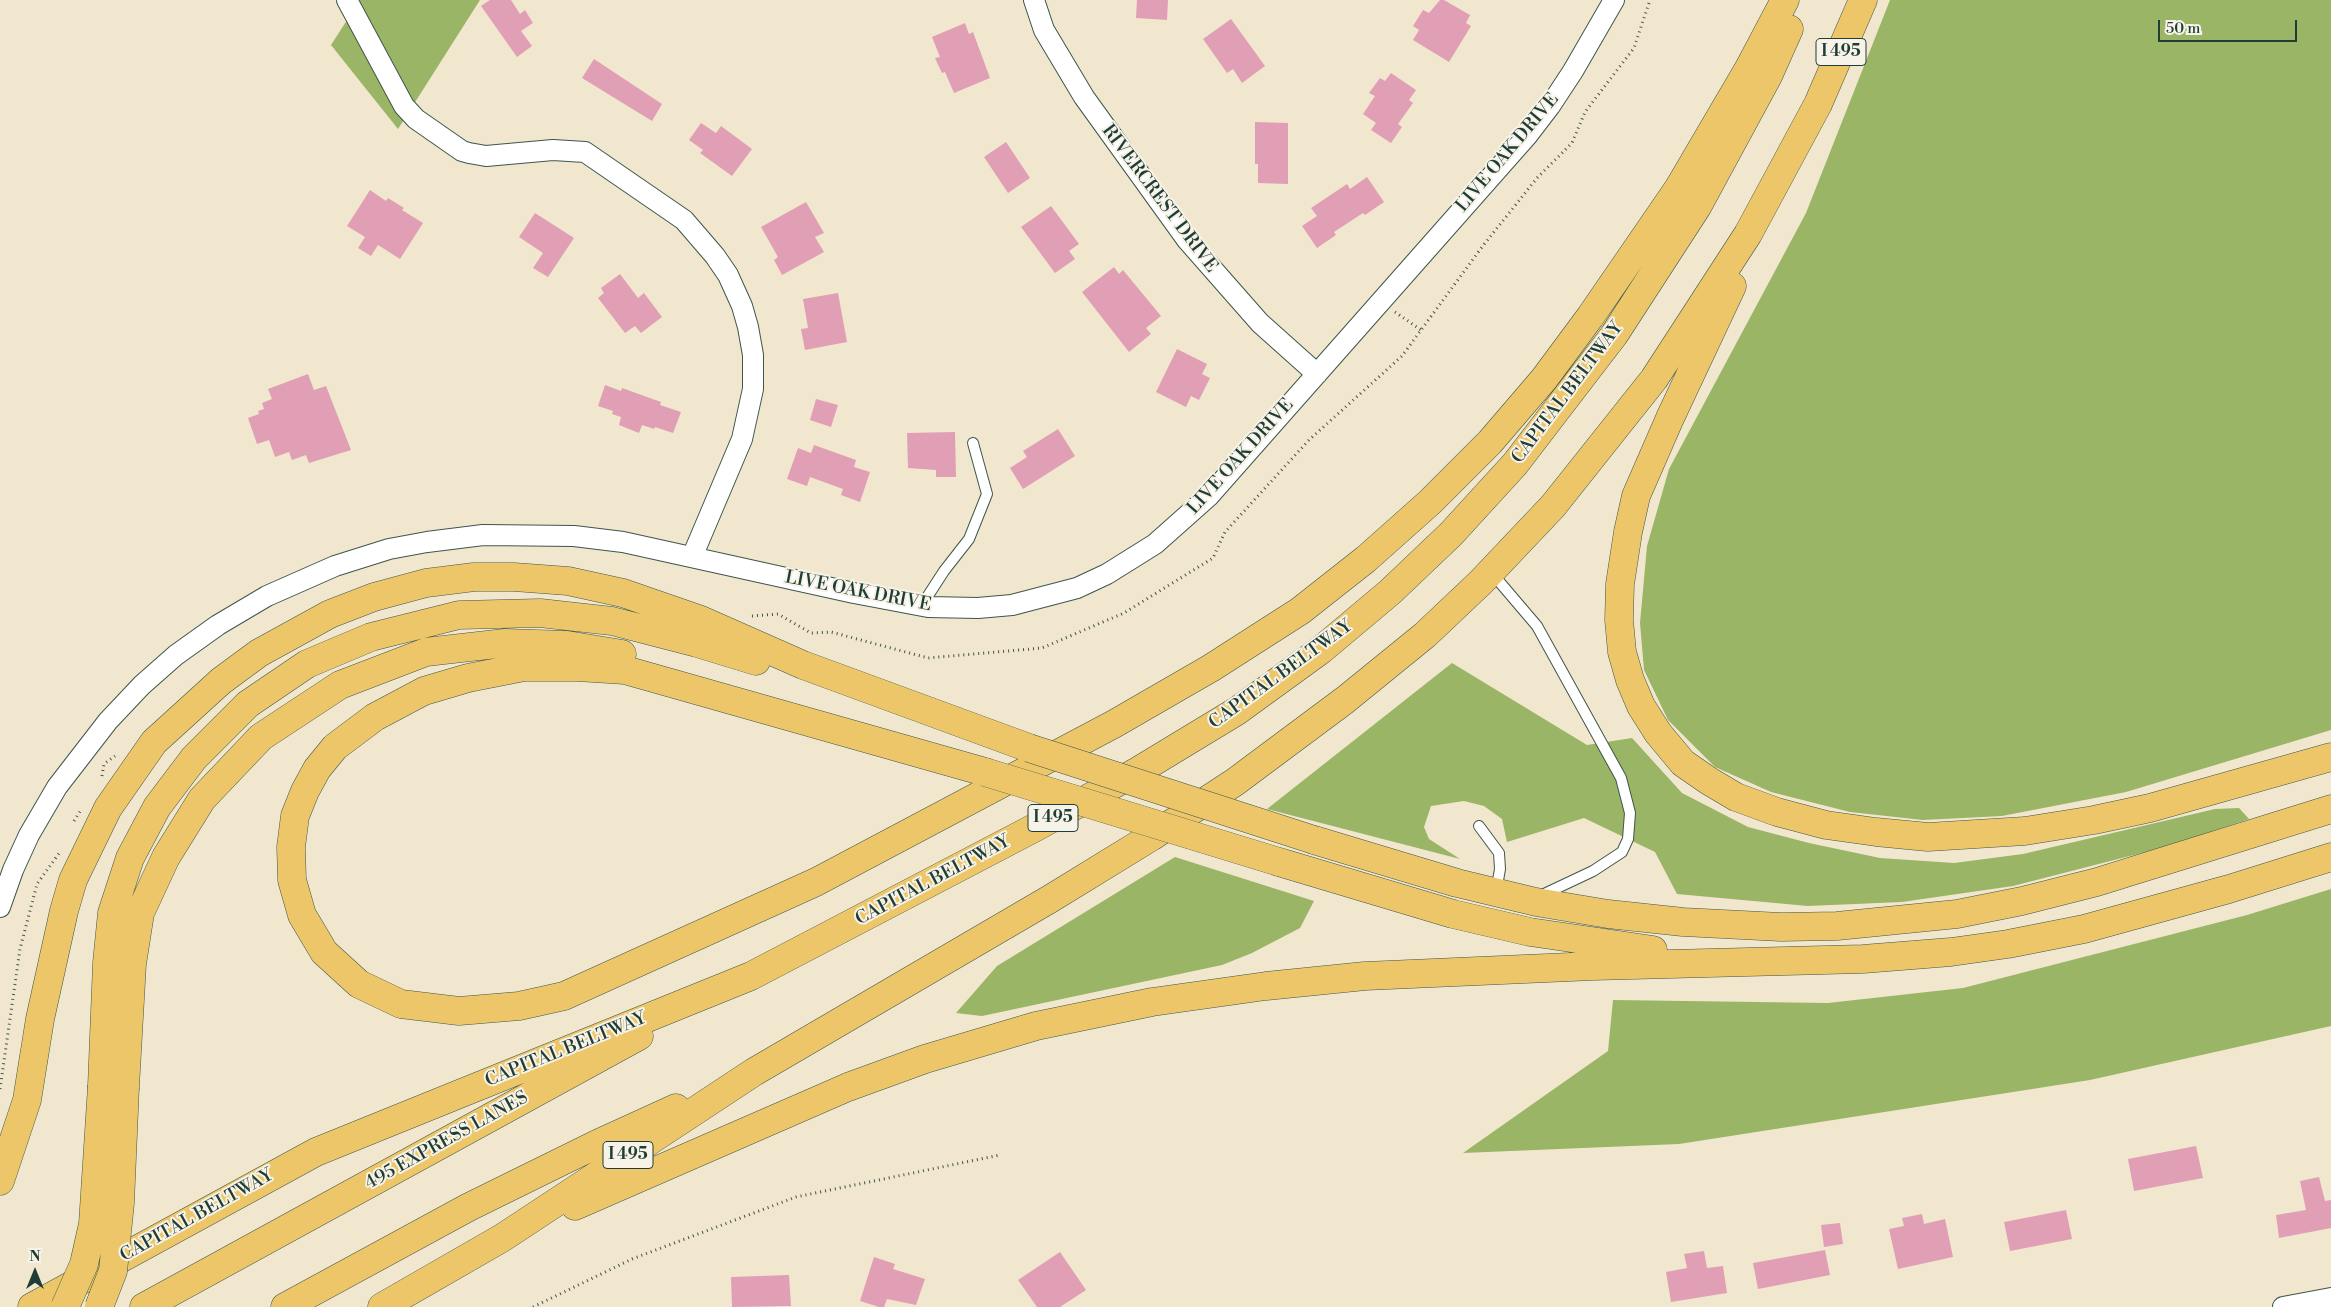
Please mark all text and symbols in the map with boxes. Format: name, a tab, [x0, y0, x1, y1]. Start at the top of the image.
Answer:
scale bar	[2161, 10, 2300, 42]
text: 50 m	[2166, 19, 2200, 38]
road number: I 495	[1816, 38, 1866, 66]
street label: LIVE OAK DRIVE	[1452, 89, 1564, 217]
street label: RIVERCREST DRIVE	[1096, 121, 1222, 277]
street label: CAPITAL BELTWAY	[1508, 318, 1628, 468]
street label: LIVE OAK DRIVE	[1183, 395, 1299, 519]
street label: LIVE OAK DRIVE	[783, 567, 933, 617]
street label: CAPITAL BELTWAY	[1205, 616, 1357, 734]
road number: I 495	[1028, 804, 1078, 831]
street label: CAPITAL BELTWAY	[852, 831, 1014, 931]
street label: CAPITAL BELTWAY	[482, 1008, 650, 1092]
street label: 495 EXPRESS LANES	[362, 1087, 532, 1195]
road number: I 495	[603, 1142, 653, 1168]
street label: CAPITAL BELTWAY	[117, 1165, 277, 1267]
north arrow	[10, 1247, 60, 1297]
text: N	[29, 1248, 41, 1266]

